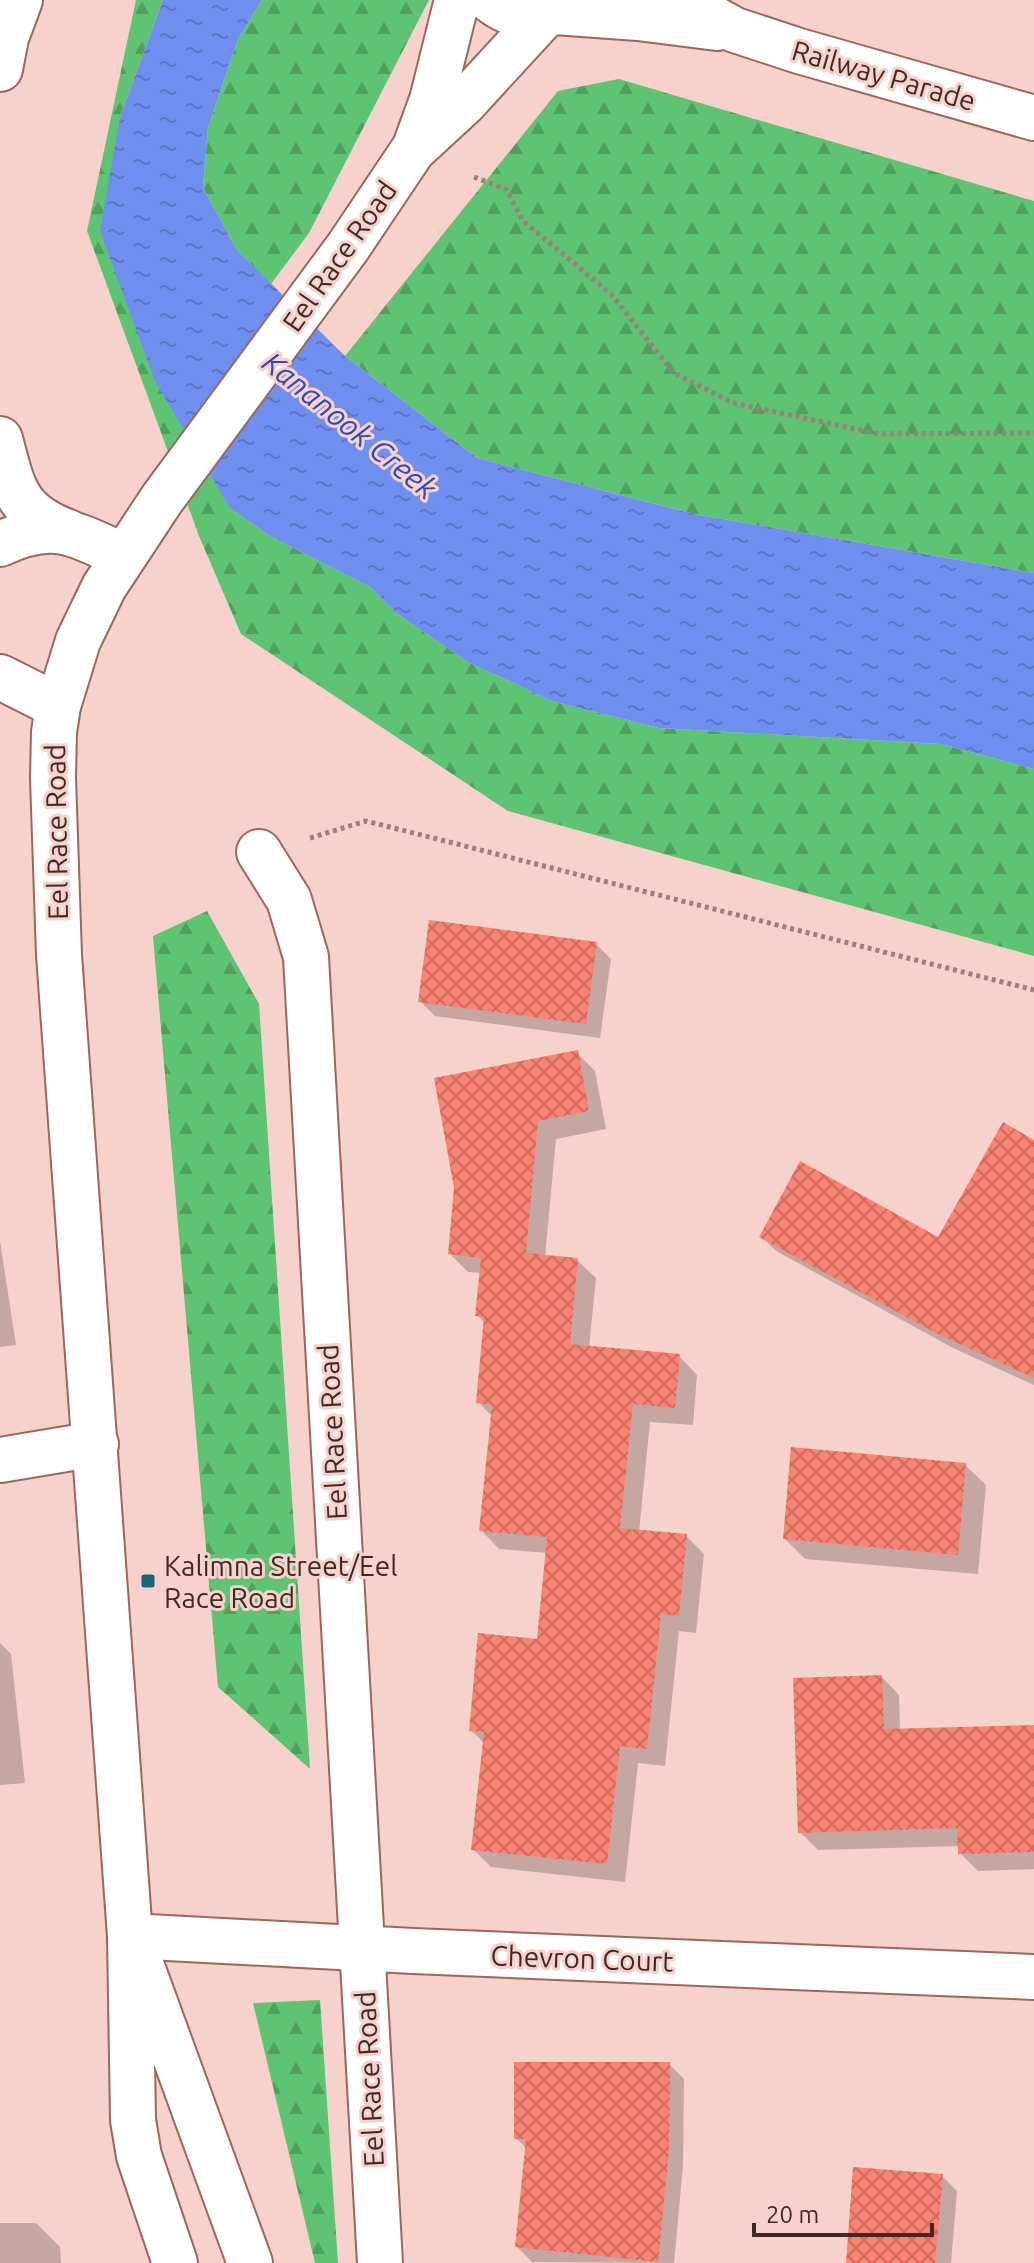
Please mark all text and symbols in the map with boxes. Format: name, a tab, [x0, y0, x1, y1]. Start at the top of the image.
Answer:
street label: Railway Parade	[789, 34, 979, 116]
street label: Eel Race Road	[276, 175, 402, 337]
water label: Kananook Creek	[256, 344, 444, 506]
street label: Eel Race Road	[39, 744, 73, 920]
street label: Eel Race Road	[312, 1343, 352, 1521]
place label: Kalimna Street/Eel Race Road	[164, 1550, 397, 1613]
marker: Kalimna Street/Eel Race Road	[139, 1572, 157, 1590]
street label: Chevron Court	[490, 1939, 674, 1977]
street label: Eel Race Road	[349, 1990, 389, 2168]
scale bar	[754, 2187, 932, 2237]
text: 20 m	[766, 2201, 819, 2228]

